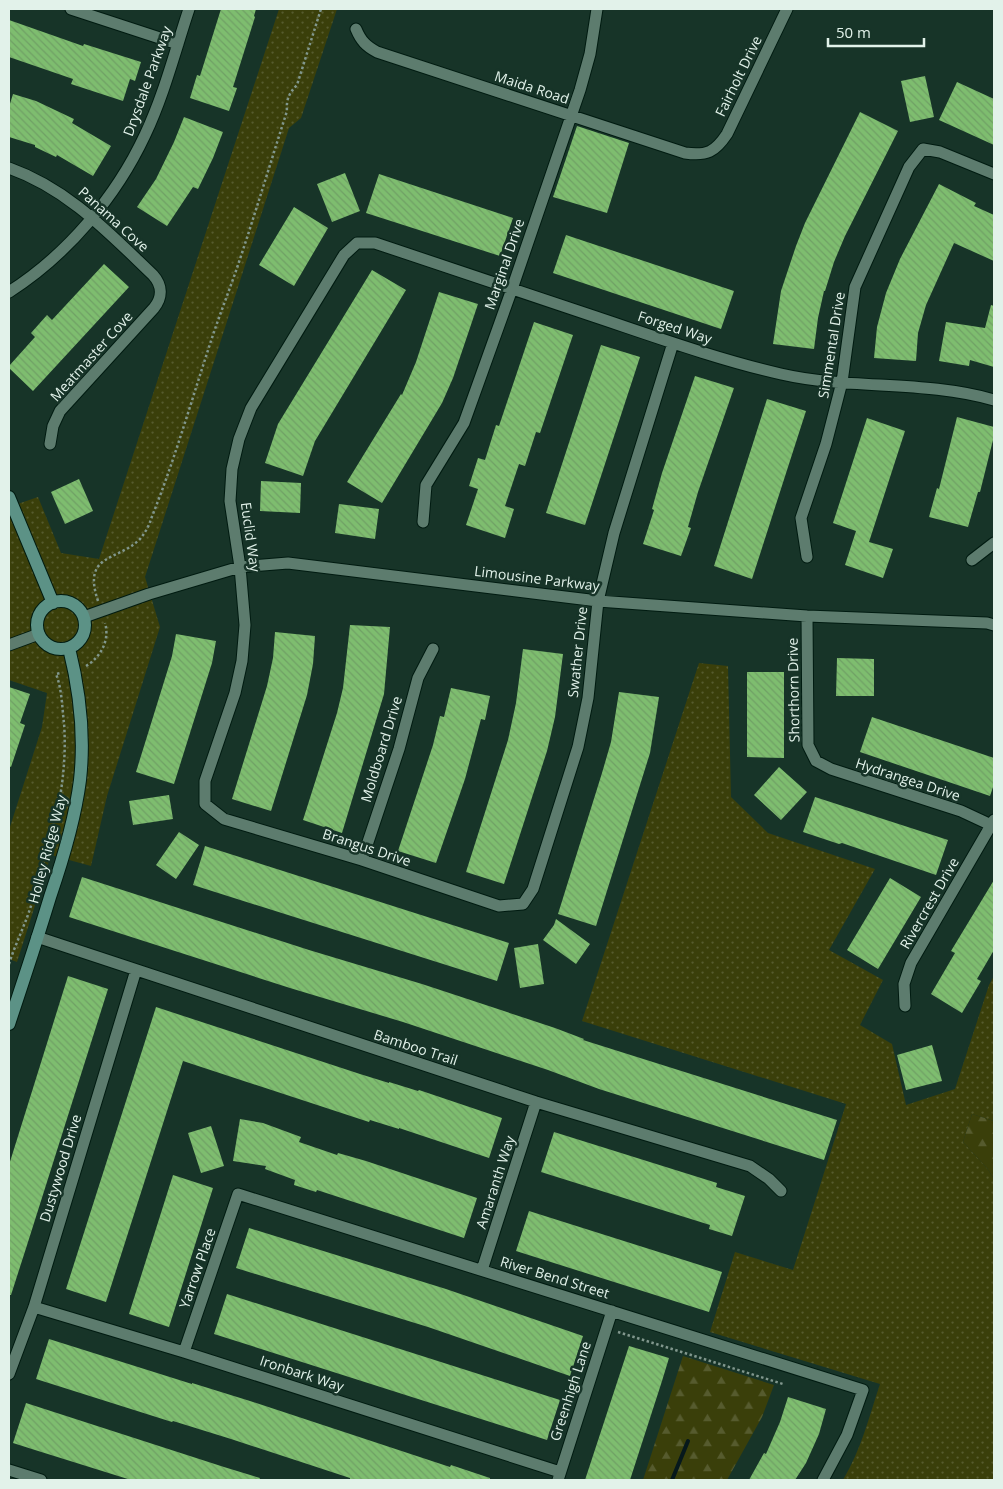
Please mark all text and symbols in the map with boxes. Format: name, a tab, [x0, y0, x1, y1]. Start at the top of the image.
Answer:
scale bar	[828, 15, 924, 47]
street label: Drysdale Parkway	[118, 22, 176, 139]
text: 50 m	[836, 22, 871, 42]
street label: Fairholt Drive	[710, 32, 766, 120]
street label: Maida Road	[492, 66, 572, 108]
street label: Panama Cove	[75, 182, 154, 256]
street label: Marginal Drive	[480, 216, 528, 312]
street label: Simmental Drive	[813, 290, 849, 400]
street label: Forged Way	[636, 306, 715, 348]
street label: Meatmaster Cove	[45, 307, 137, 405]
street label: Euclid Way	[237, 501, 265, 574]
street label: Limousine Parkway	[473, 561, 602, 595]
street label: Swather Drive	[563, 605, 591, 698]
street label: Shorthorn Drive	[783, 637, 803, 742]
street label: Moldboard Drive	[356, 693, 406, 804]
street label: Hydrangea Drive	[853, 753, 963, 805]
street label: Holley Ridge Way	[23, 792, 71, 905]
street label: Brangus Drive	[320, 824, 414, 870]
street label: Rivercrest Drive	[895, 854, 963, 952]
street label: Bamboo Trail	[372, 1025, 460, 1069]
street label: Dustywood Drive	[35, 1112, 85, 1224]
street label: Amaranth Way	[471, 1132, 519, 1231]
street label: Yarrow Place	[174, 1225, 220, 1311]
street label: River Bend Street	[498, 1251, 612, 1303]
street label: Greenhigh Lane	[545, 1339, 595, 1443]
street label: Ironbark Way	[257, 1350, 347, 1396]

